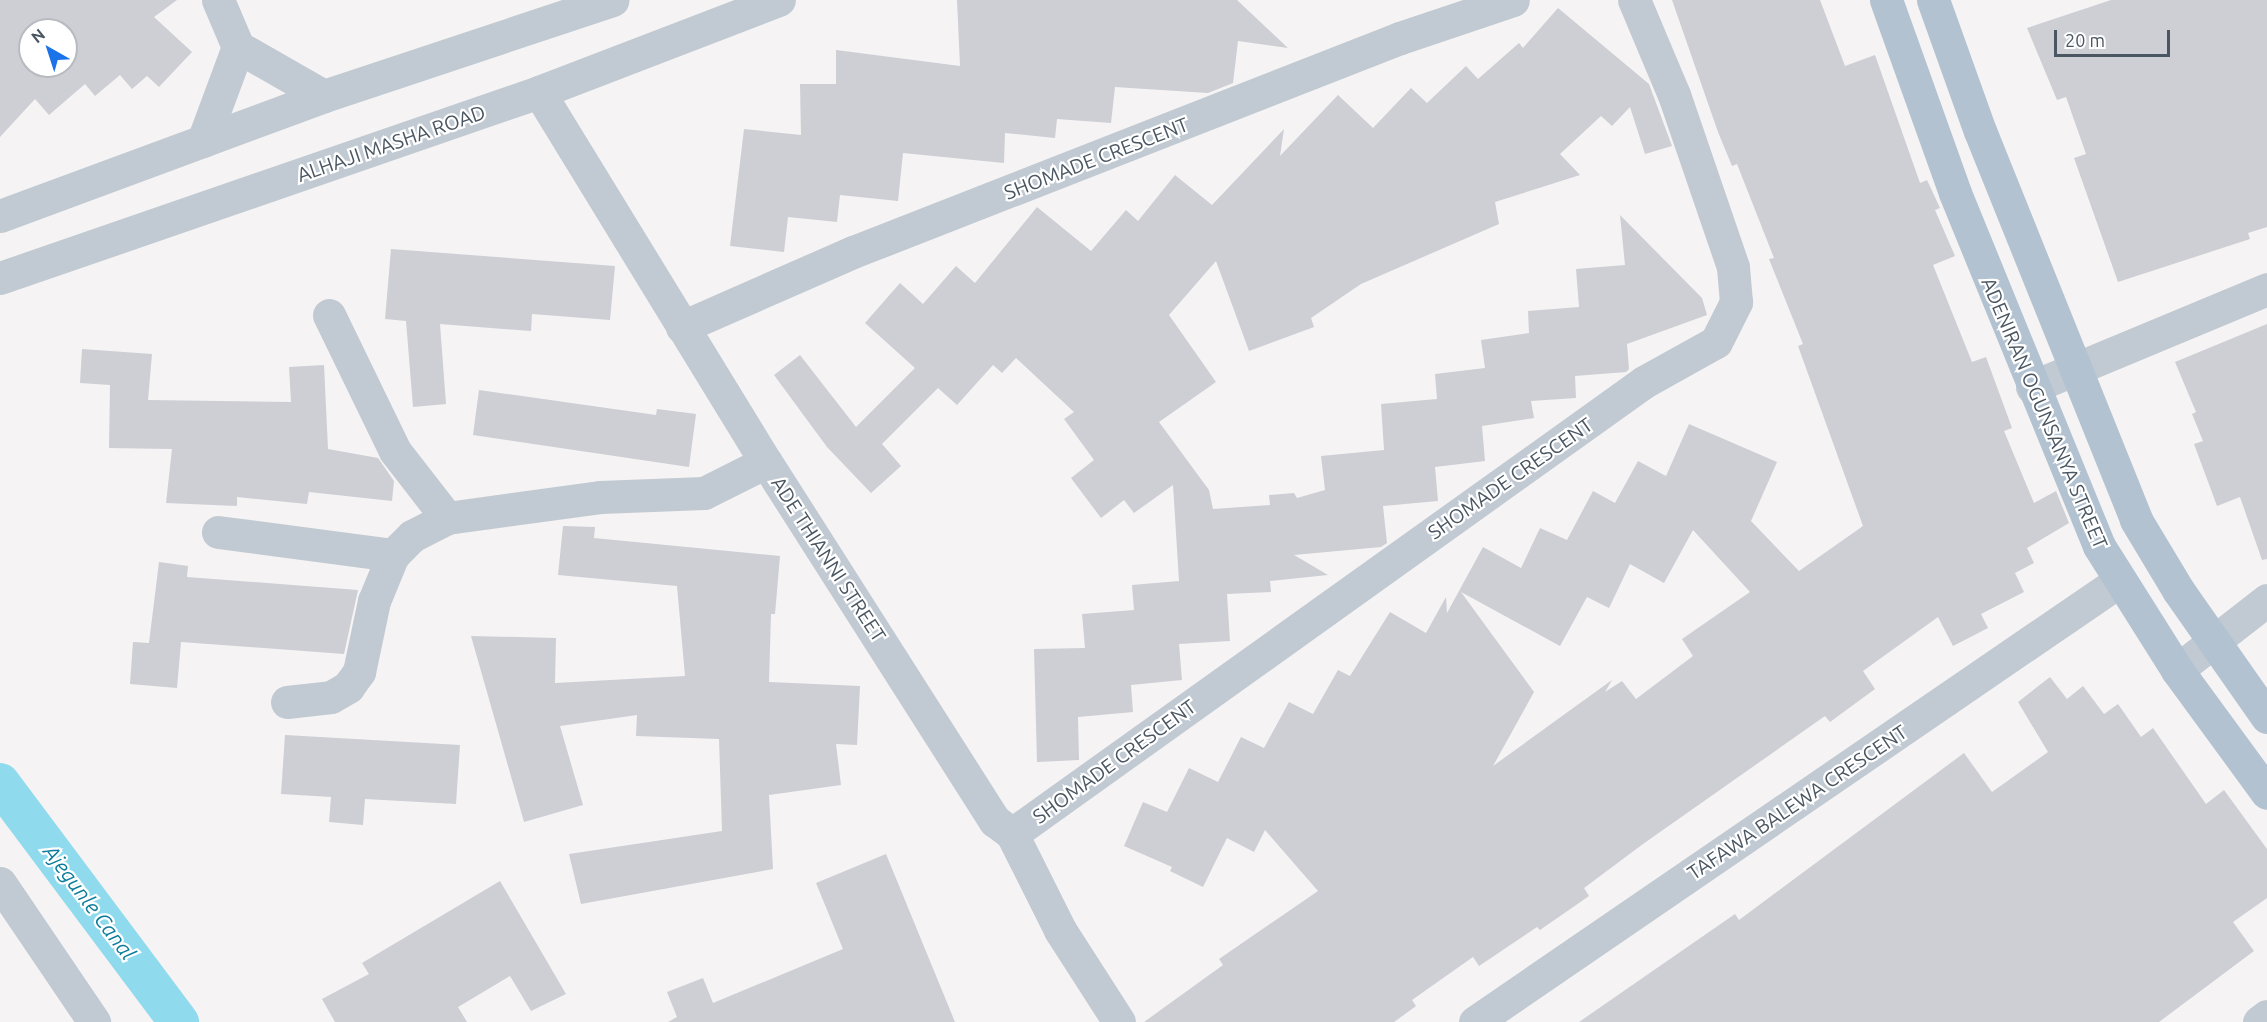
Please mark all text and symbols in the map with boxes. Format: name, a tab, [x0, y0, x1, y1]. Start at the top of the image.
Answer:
north arrow	[18, 18, 78, 78]
scale bar	[2057, 18, 2172, 56]
text: N	[28, 25, 48, 46]
text: 20 m	[2065, 30, 2105, 50]
street label: ALHAJI MASHA ROAD	[294, 99, 488, 187]
street label: SHOMADE CRESCENT	[1000, 112, 1192, 204]
street label: ADENIRAN OGUNSANYA STREET	[1977, 274, 2113, 552]
street label: SHOMADE CRESCENT	[1423, 412, 1597, 544]
street label: ADE THIANNI STREET	[767, 472, 891, 646]
street label: SHOMADE CRESCENT	[1028, 694, 1200, 828]
street label: TAFAWA BALEWA CRESCENT	[1683, 719, 1911, 885]
water label: Ajegunle Canal	[38, 839, 142, 965]

